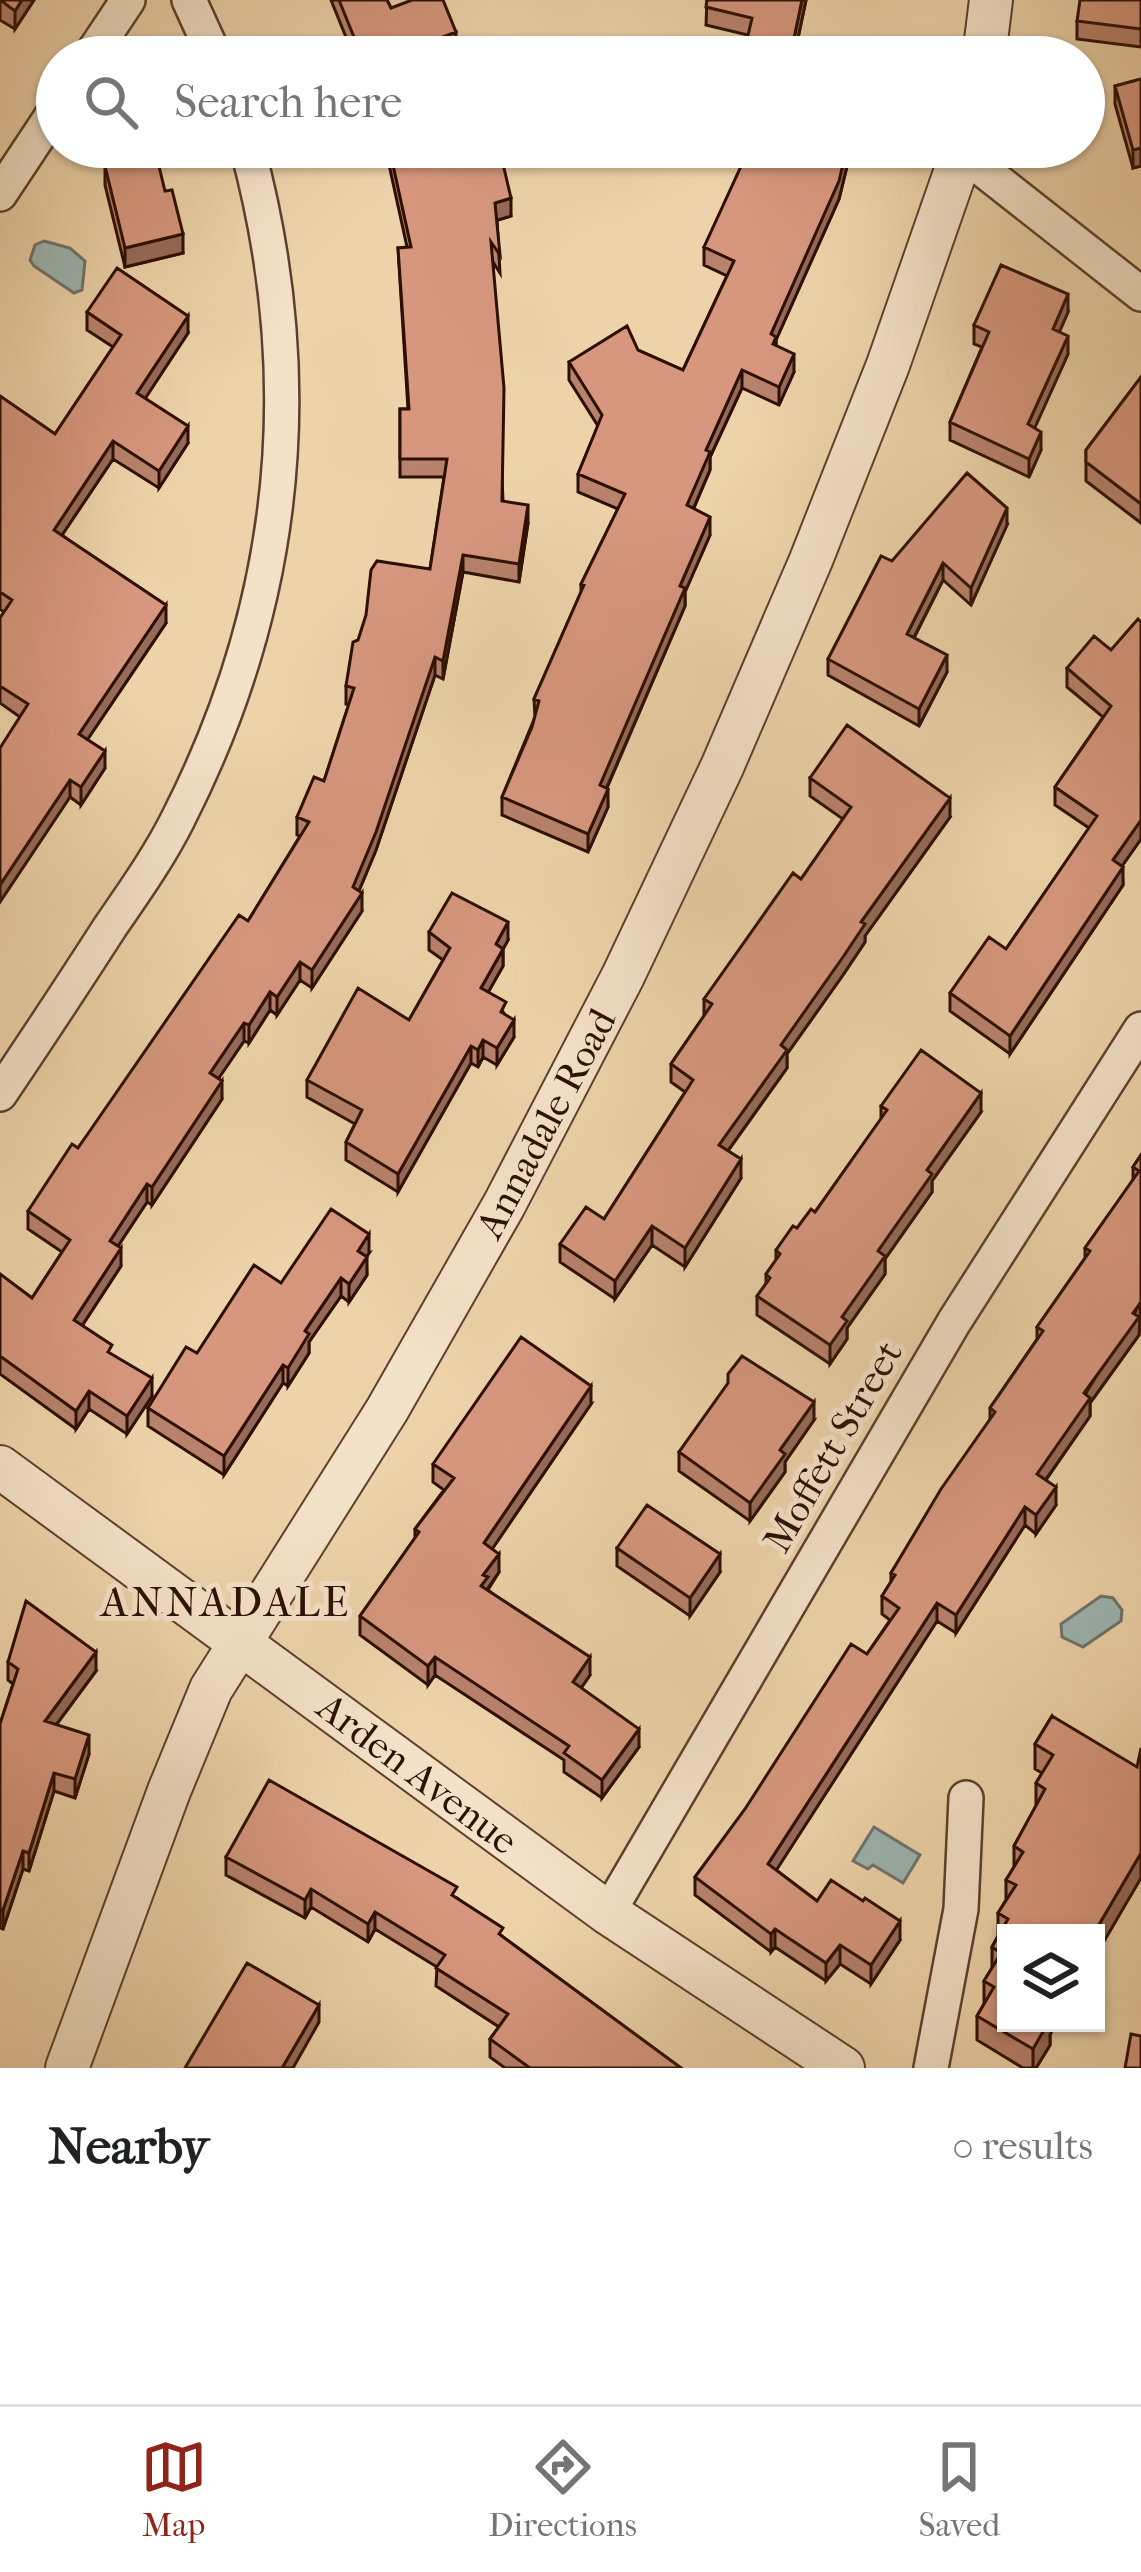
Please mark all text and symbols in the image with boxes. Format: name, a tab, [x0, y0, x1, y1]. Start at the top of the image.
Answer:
search box	[36, 36, 1105, 168]
icon: search	[78, 69, 144, 135]
text: Search here	[174, 76, 402, 129]
street label: Annadale Road	[465, 1000, 626, 1248]
street label: Moffett Street	[754, 1333, 912, 1560]
district label: ANNADALE	[99, 1578, 351, 1627]
street label: Arden Avenue	[307, 1682, 527, 1864]
map controls	[997, 1924, 1105, 2032]
button: layers	[997, 1924, 1105, 2032]
text: Nearby	[48, 2116, 209, 2176]
text: 0 results	[952, 2123, 1093, 2169]
tab: Map	[141, 2434, 207, 2545]
tab: Directions	[488, 2434, 637, 2545]
tab: Saved	[918, 2434, 1000, 2545]

